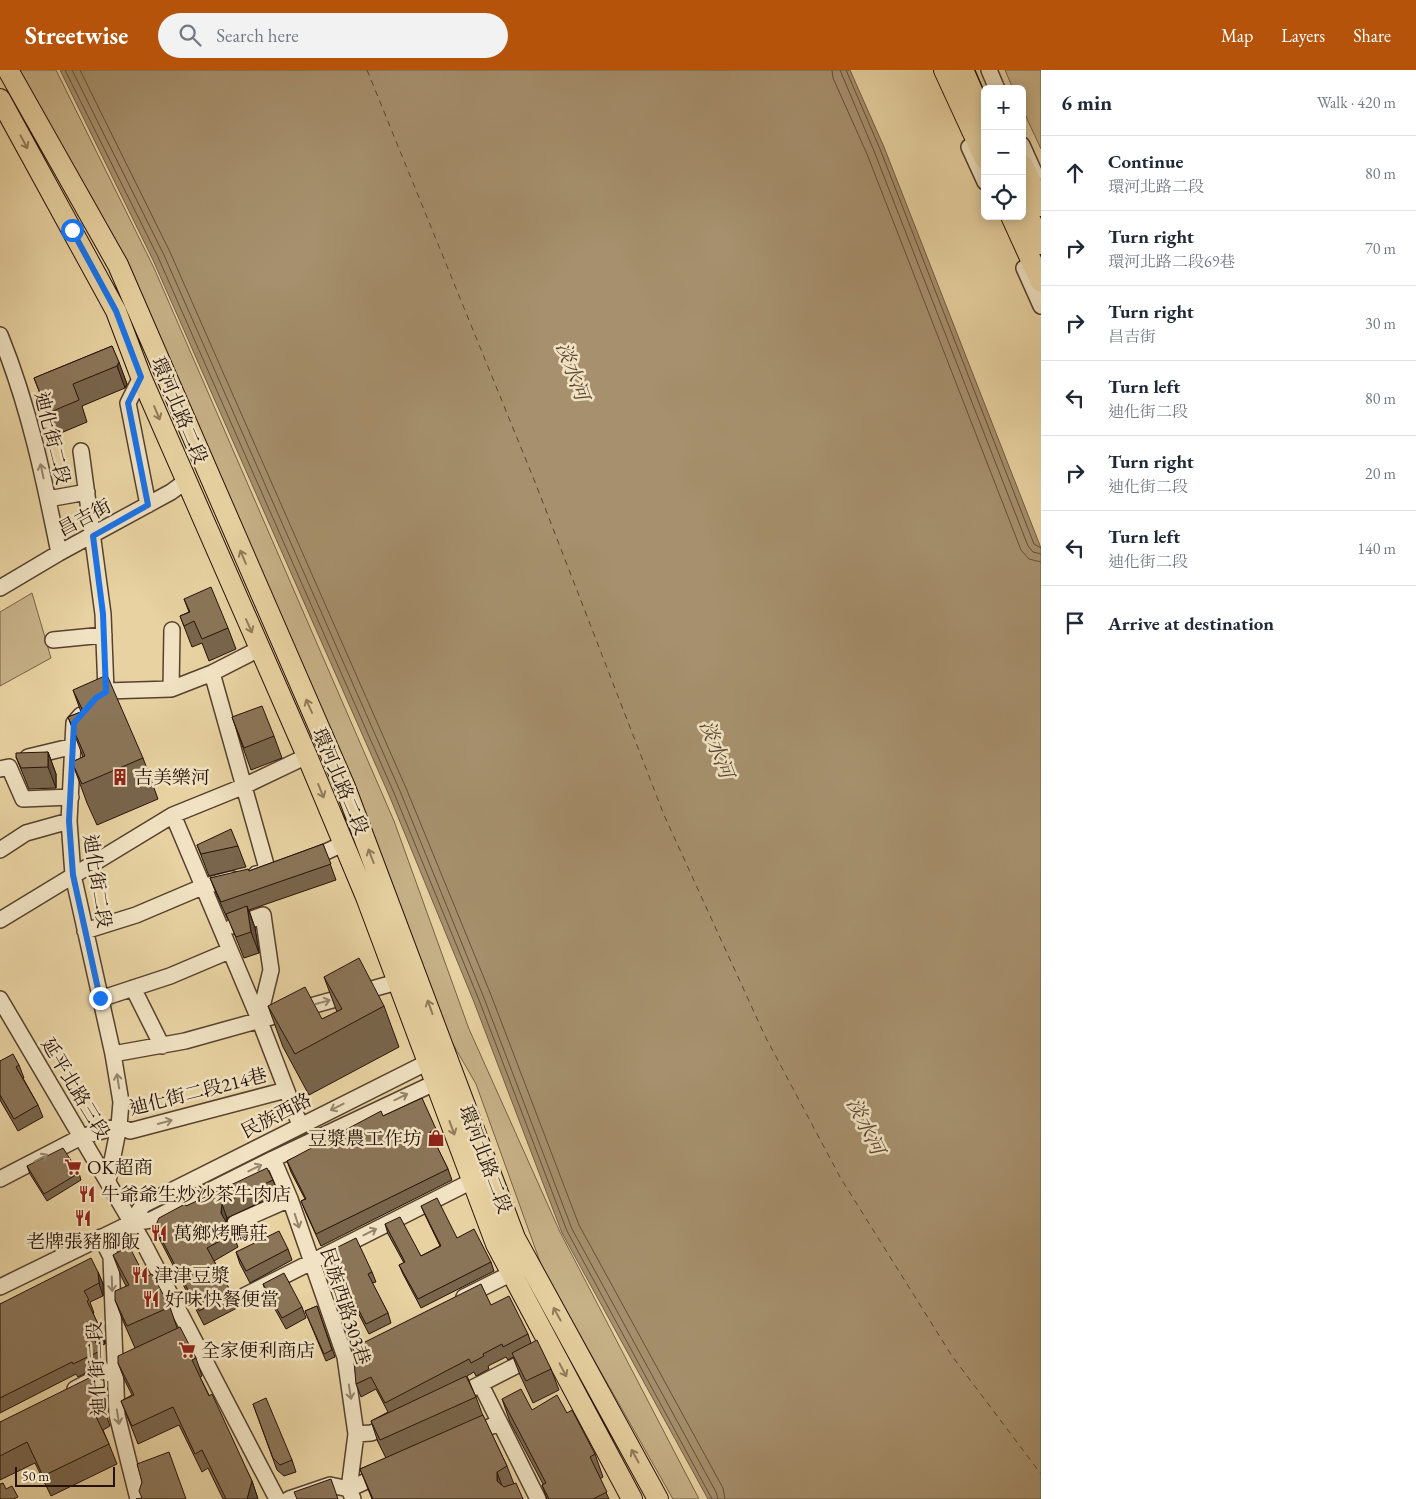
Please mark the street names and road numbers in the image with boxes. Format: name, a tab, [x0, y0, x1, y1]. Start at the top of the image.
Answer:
street label: 環河北路二段	[146, 353, 213, 468]
street label: 迪化街二段	[29, 389, 76, 487]
street label: 昌吉街	[53, 493, 115, 542]
street label: 環河北路二段	[307, 724, 374, 839]
street label: 迪化街二段	[78, 832, 117, 930]
street label: 延平北路三段	[35, 1033, 116, 1144]
street label: 迪化街二段214巷	[127, 1062, 270, 1121]
street label: 民族西路	[237, 1087, 316, 1144]
street label: 環河北路二段	[453, 1101, 518, 1217]
street label: 民族西路303巷	[315, 1244, 376, 1368]
street label: 迪化街二段	[82, 1321, 111, 1417]

